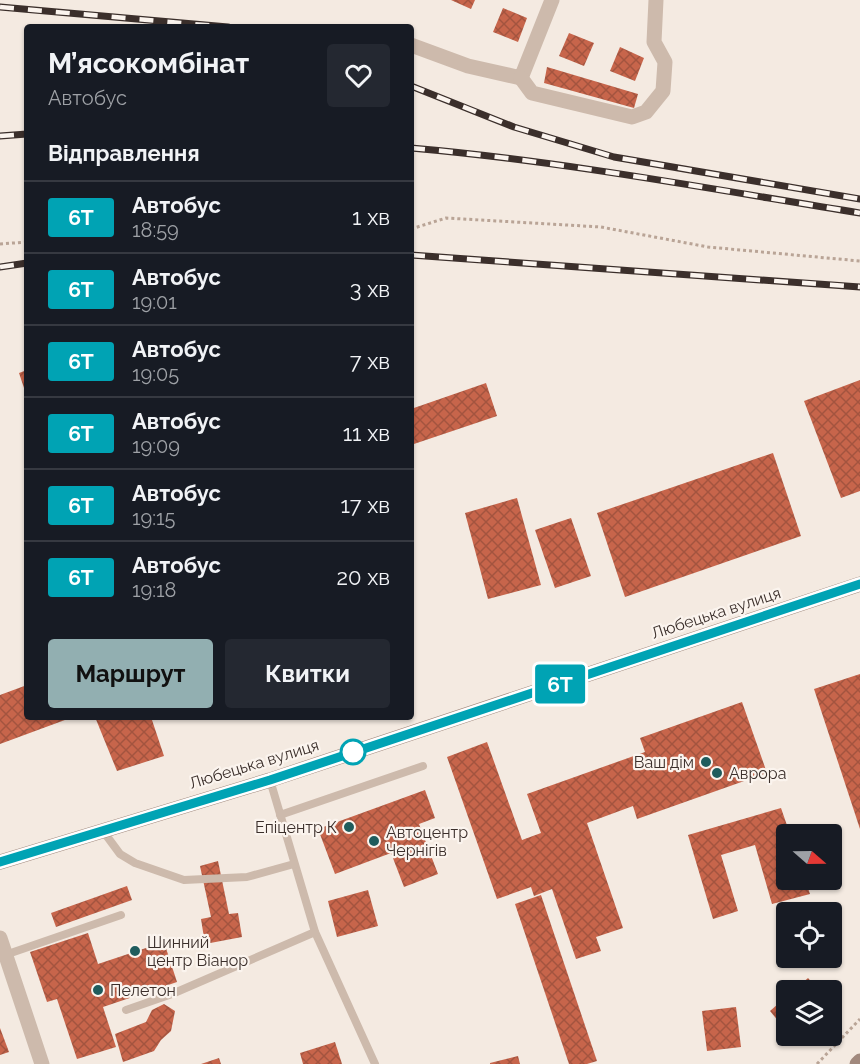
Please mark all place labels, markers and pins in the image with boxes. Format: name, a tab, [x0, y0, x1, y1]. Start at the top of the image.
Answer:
unlabelled marker	[340, 739, 366, 765]
place label: Ваш дім	[634, 753, 694, 772]
marker: Ваш дім	[699, 755, 713, 769]
place label: Аврора	[729, 764, 786, 783]
marker: Аврора	[710, 766, 724, 780]
place label: Епіцентр К	[255, 818, 337, 837]
marker: Епіцентр К	[342, 820, 356, 834]
place label: Автоцентр Чернігів	[386, 823, 468, 860]
marker: Автоцентр Чернігів	[367, 834, 381, 848]
place label: Шинний центр Віанор	[147, 933, 248, 970]
marker: Шинний центр Віанор	[128, 944, 142, 958]
place label: Пелетон	[110, 981, 176, 1000]
marker: Пелетон	[91, 983, 105, 997]

